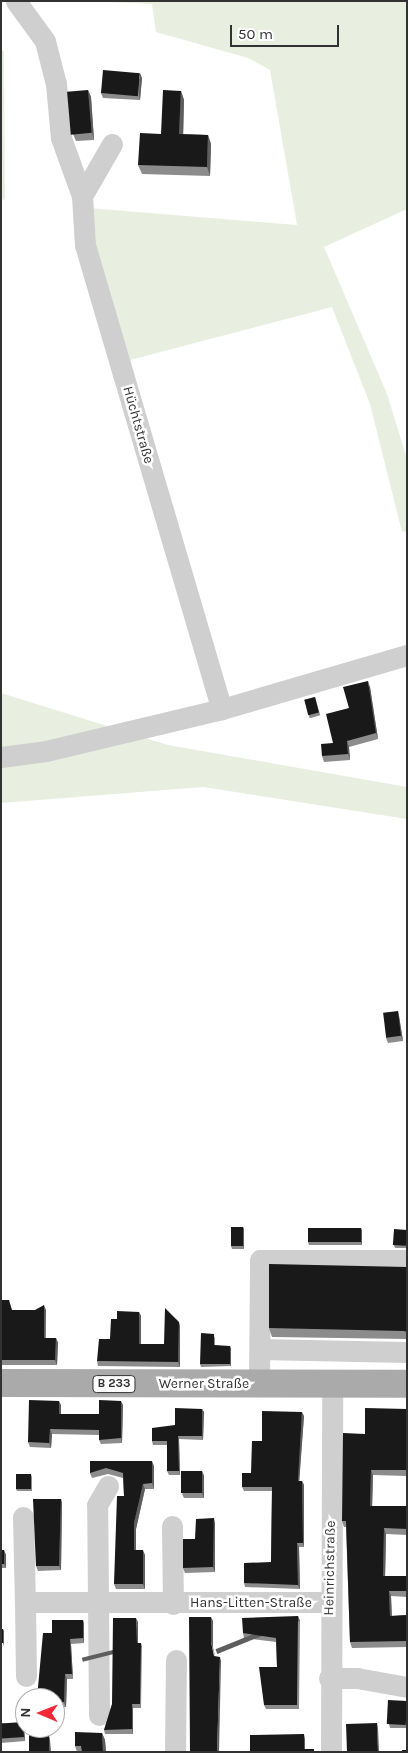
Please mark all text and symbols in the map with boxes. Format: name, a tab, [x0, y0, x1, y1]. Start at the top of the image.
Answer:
scale bar	[233, 15, 342, 47]
text: 50 m	[238, 25, 273, 43]
street label: Hüchtstraße	[119, 384, 157, 466]
road number: B 233	[92, 1375, 136, 1394]
street label: Werner Straße	[159, 1376, 249, 1392]
street label: Heinrichstraße	[321, 1520, 339, 1616]
street label: Hans-Litten-Straße	[190, 1595, 312, 1611]
north arrow	[15, 1688, 65, 1738]
text: N	[17, 1708, 34, 1718]

